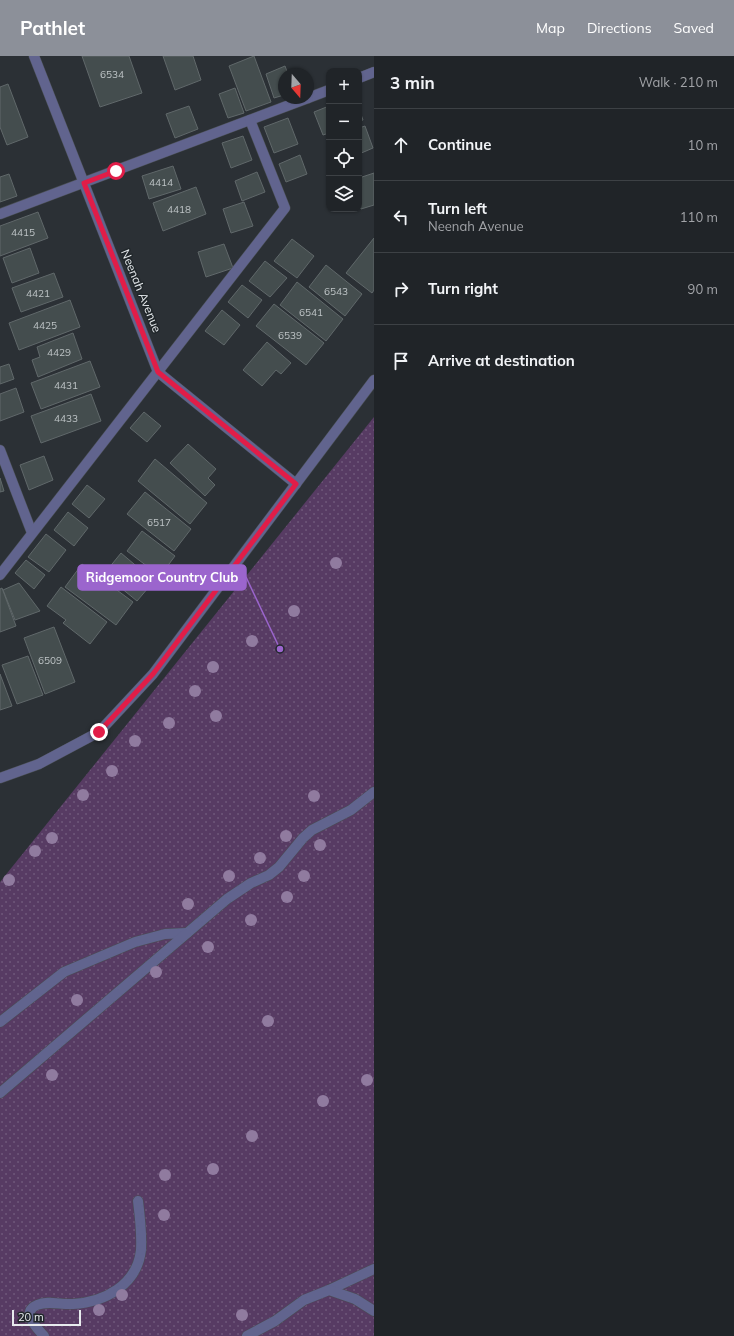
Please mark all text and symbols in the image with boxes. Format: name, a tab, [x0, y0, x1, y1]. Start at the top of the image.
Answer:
text: Pathlet	[20, 16, 85, 40]
text: Map	[536, 19, 565, 37]
text: Directions	[587, 19, 652, 37]
text: Saved	[674, 19, 714, 37]
house number: 6534	[100, 68, 124, 81]
north arrow	[278, 68, 314, 104]
map controls	[326, 68, 362, 212]
button: +	[326, 68, 362, 104]
text: 3 min	[390, 72, 435, 93]
text: Walk · 210 m	[639, 74, 718, 90]
button: −	[326, 104, 362, 140]
icon: ahead	[390, 134, 412, 156]
text: Continue	[428, 135, 491, 154]
text: 10 m	[688, 137, 718, 153]
button: locate	[326, 140, 362, 176]
route start	[107, 162, 125, 180]
house number: 4414	[149, 176, 173, 189]
button: layers	[326, 176, 362, 212]
text: Turn left	[428, 199, 487, 218]
house number: 4418	[167, 203, 191, 216]
icon: left	[390, 206, 412, 228]
text: 110 m	[680, 209, 718, 225]
text: Neenah Avenue	[428, 218, 524, 234]
house number: 4415	[11, 226, 35, 239]
street label: Neenah Avenue	[118, 247, 165, 335]
icon: right	[390, 278, 412, 300]
text: Turn right	[428, 279, 498, 298]
text: 90 m	[688, 281, 718, 297]
house number: 6543	[324, 285, 348, 298]
house number: 4421	[26, 287, 50, 300]
house number: 6541	[299, 306, 323, 319]
house number: 4425	[33, 319, 57, 332]
house number: 6539	[278, 329, 302, 342]
house number: 4429	[47, 346, 71, 359]
icon: arrive	[390, 350, 412, 372]
text: Arrive at destination	[428, 351, 575, 370]
house number: 4431	[54, 379, 78, 392]
house number: 4433	[54, 412, 78, 425]
house number: 6517	[147, 516, 171, 529]
callout: Ridgemoor Country Club	[78, 565, 246, 590]
text: Ridgemoor Country Club	[86, 569, 238, 586]
house number: 6509	[38, 654, 62, 667]
route end	[90, 723, 108, 741]
scale bar	[12, 1308, 81, 1327]
text: 20 m	[18, 1310, 44, 1324]

